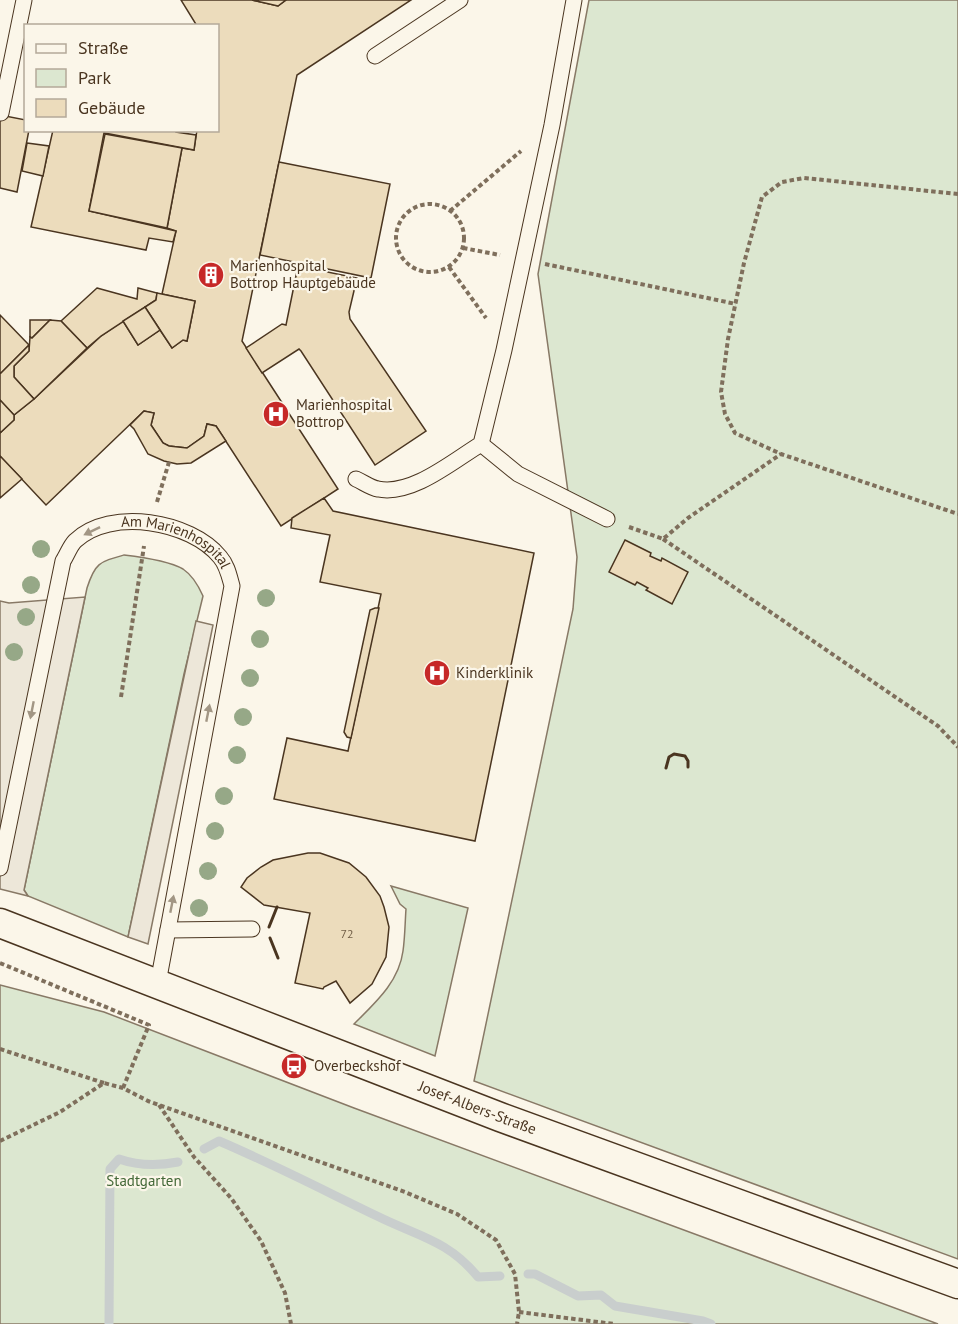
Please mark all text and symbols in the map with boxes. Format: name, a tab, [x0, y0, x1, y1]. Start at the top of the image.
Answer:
legend	[24, 24, 219, 132]
text: Straße	[78, 36, 129, 59]
text: Park	[78, 66, 111, 89]
text: Gebäude	[78, 96, 145, 119]
place label: Marienhospital Bottrop Hauptgebäude	[230, 256, 376, 292]
building icon: Marienhospital Bottrop Hauptgebäude	[196, 260, 226, 290]
place label: Marienhospital Bottrop	[296, 395, 392, 431]
hospital icon: Marienhospital Bottrop	[261, 399, 291, 429]
street label: Am Marienhospital	[120, 511, 236, 572]
one-way arrow	[84, 527, 101, 536]
hospital icon: Kinderklinik	[422, 658, 452, 688]
place label: Kinderklinik	[456, 663, 534, 682]
one-way arrow	[27, 700, 36, 719]
one-way arrow	[204, 703, 213, 722]
one-way arrow	[168, 895, 177, 914]
house number: 72	[340, 926, 354, 941]
bus stop icon: Overbeckshof	[279, 1051, 309, 1081]
place label: Overbeckshof	[314, 1056, 402, 1075]
street label: Josef-Albers-Straße	[415, 1076, 539, 1138]
park label: Stadtgarten	[106, 1171, 182, 1190]

